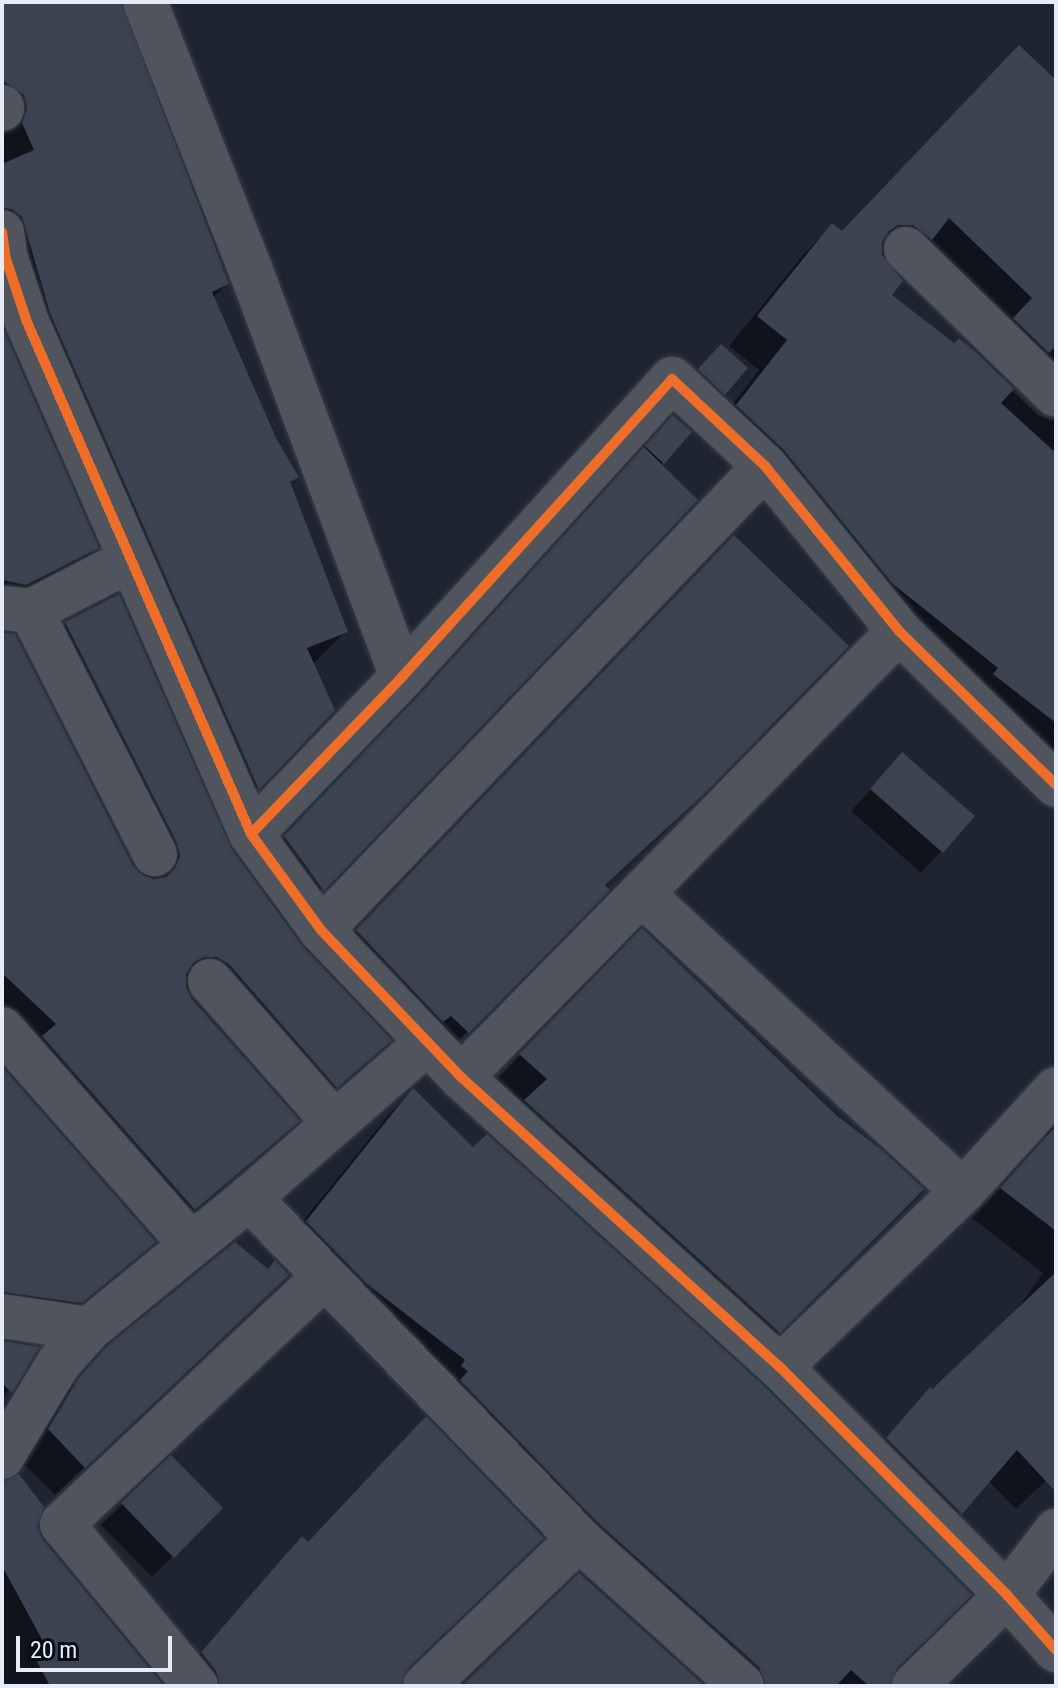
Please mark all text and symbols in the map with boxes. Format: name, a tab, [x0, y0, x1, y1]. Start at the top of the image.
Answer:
scale bar	[20, 1620, 176, 1670]
text: 20 m	[30, 1636, 77, 1664]

